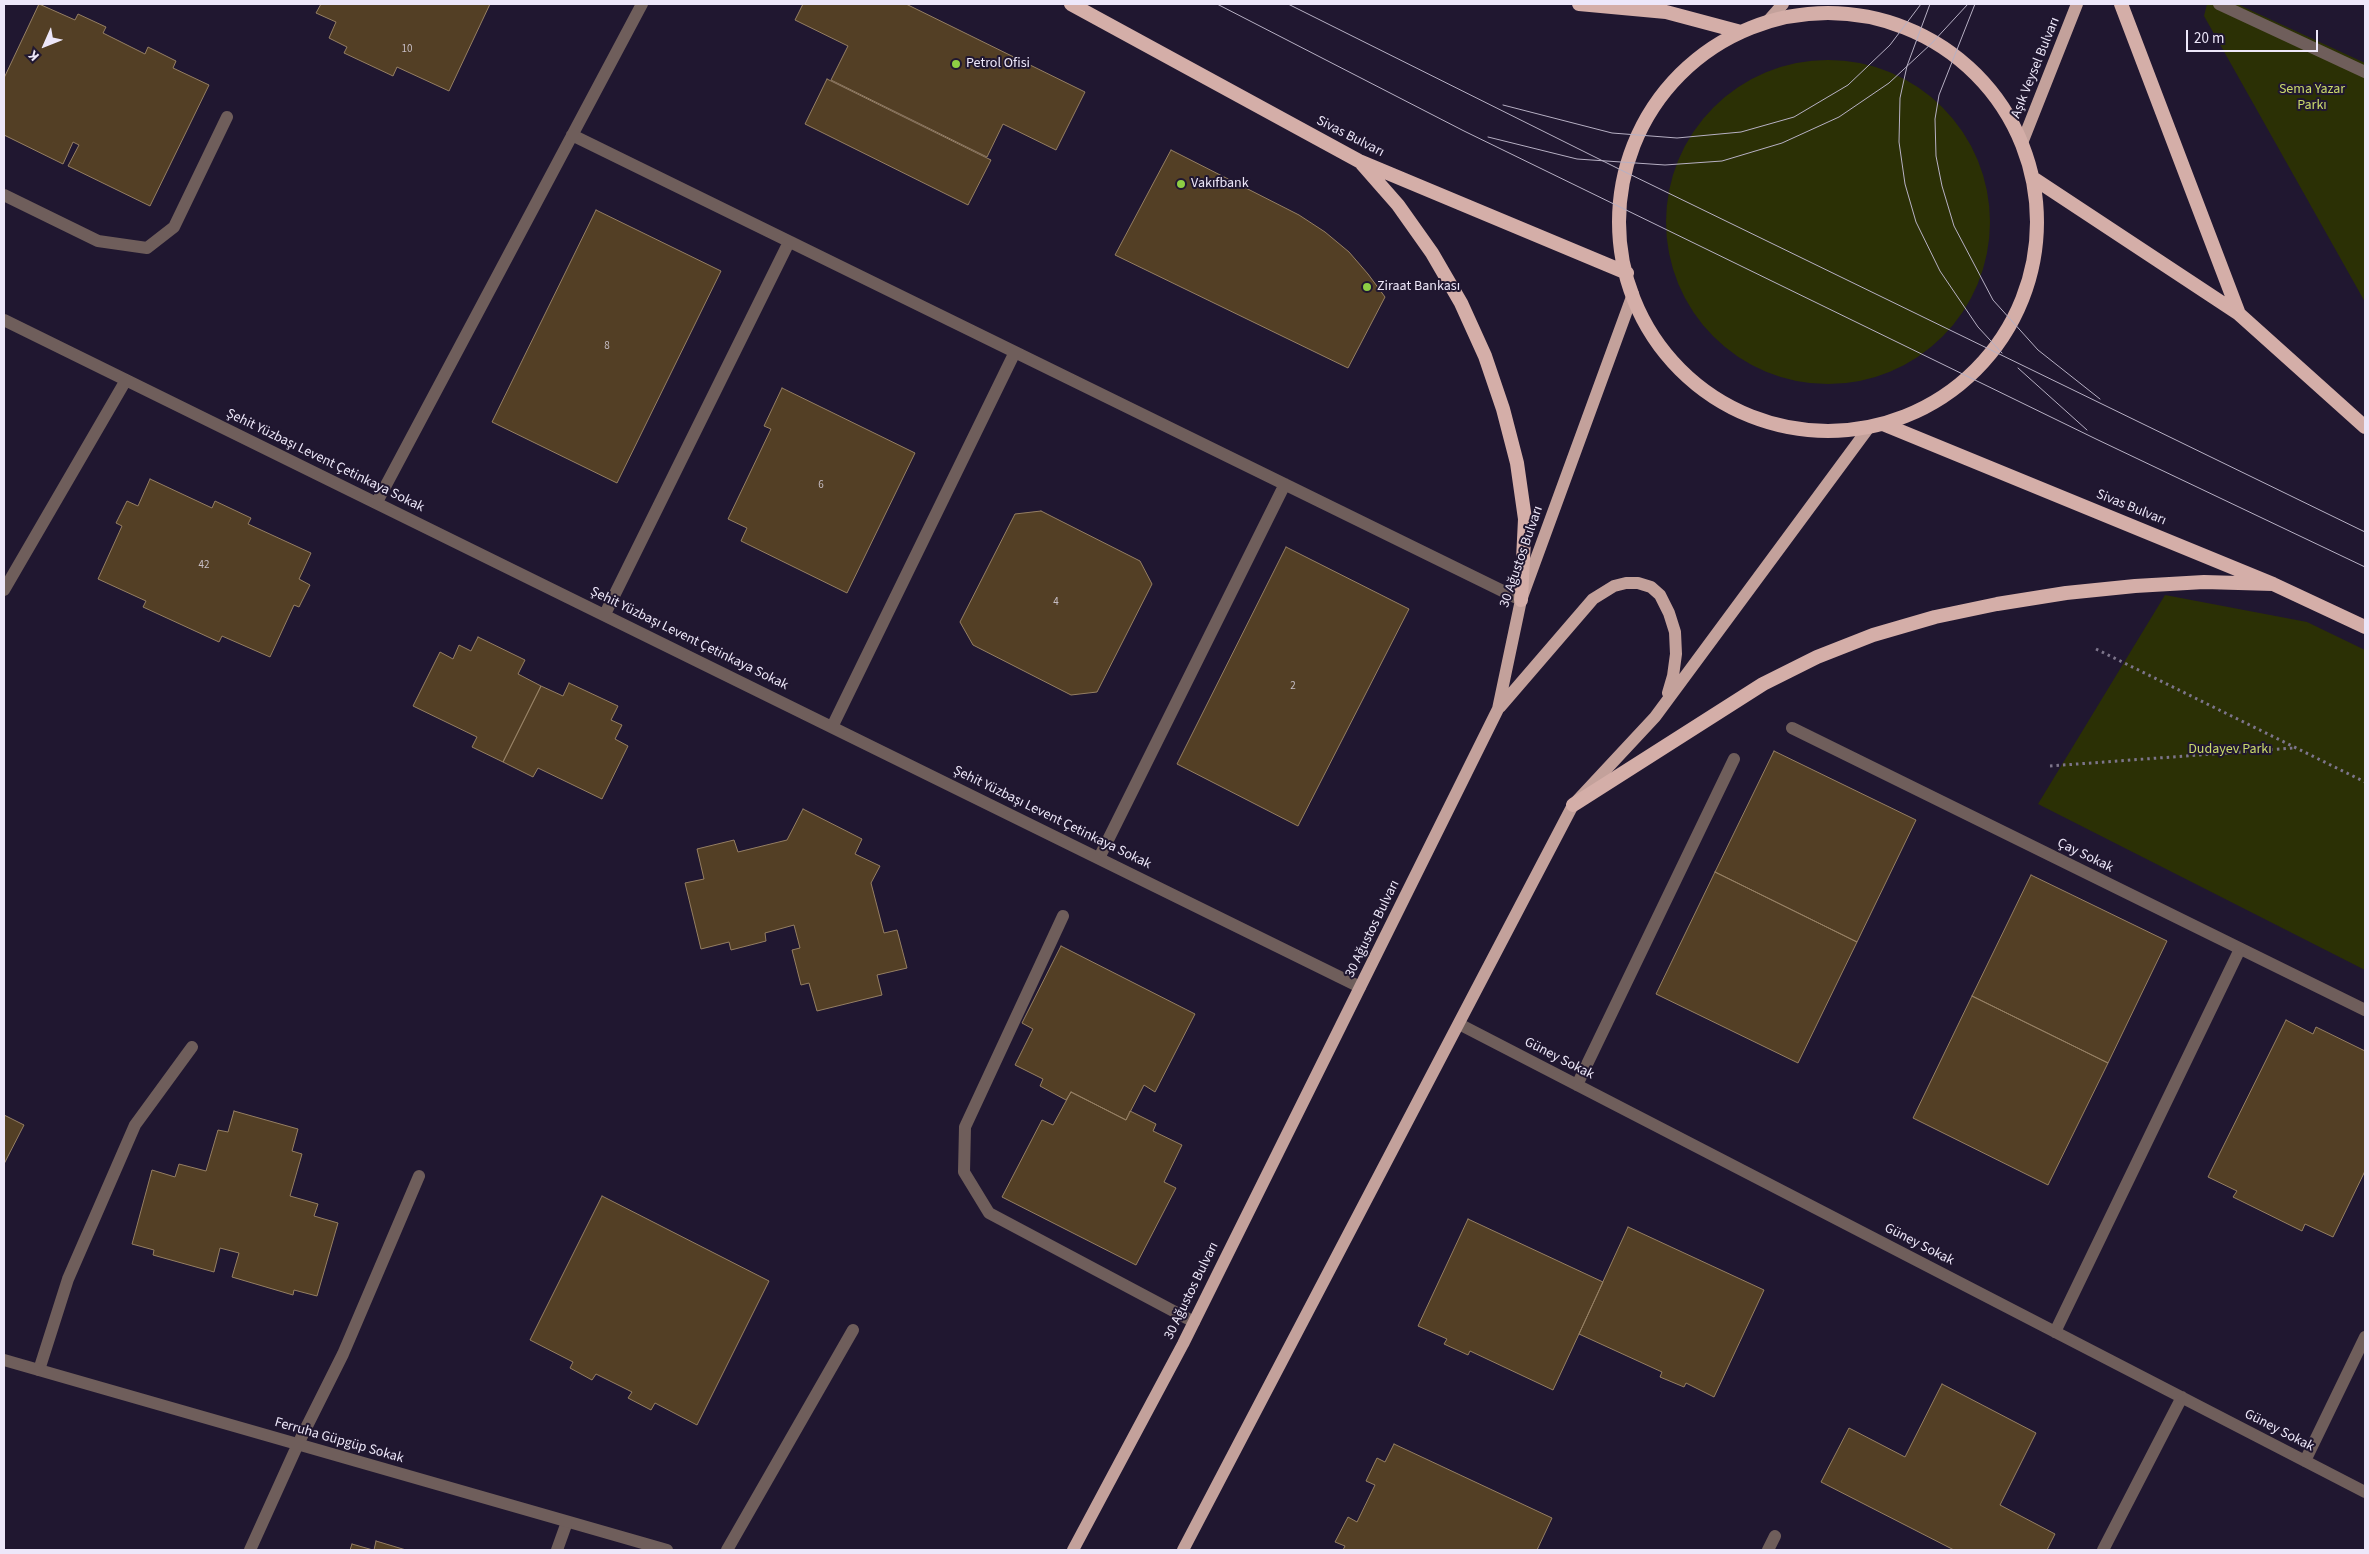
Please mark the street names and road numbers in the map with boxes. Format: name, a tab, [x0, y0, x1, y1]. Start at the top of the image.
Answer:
street label: Aşık Veysel Bulvarı	[2008, 15, 2064, 121]
street label: Sivas Bulvarı	[1313, 113, 1387, 161]
street label: Şehit Yüzbaşı Levent Çetinkaya Sokak	[223, 406, 427, 516]
street label: Sivas Bulvarı	[2094, 486, 2168, 530]
street label: 30 Ağustos Bulvarı	[1497, 504, 1547, 610]
street label: Şehit Yüzbaşı Levent Çetinkaya Sokak	[587, 584, 791, 694]
street label: Şehit Yüzbaşı Levent Çetinkaya Sokak	[950, 763, 1154, 873]
street label: Çay Sokak	[2054, 835, 2116, 877]
street label: 30 Ağustos Bulvarı	[1342, 878, 1404, 980]
street label: Güney Sokak	[1521, 1034, 1597, 1084]
street label: Güney Sokak	[1881, 1220, 1957, 1270]
street label: 30 Ağustos Bulvarı	[1161, 1240, 1223, 1342]
street label: Güney Sokak	[2241, 1406, 2317, 1456]
street label: Ferruha Güpgüp Sokak	[272, 1415, 406, 1467]

